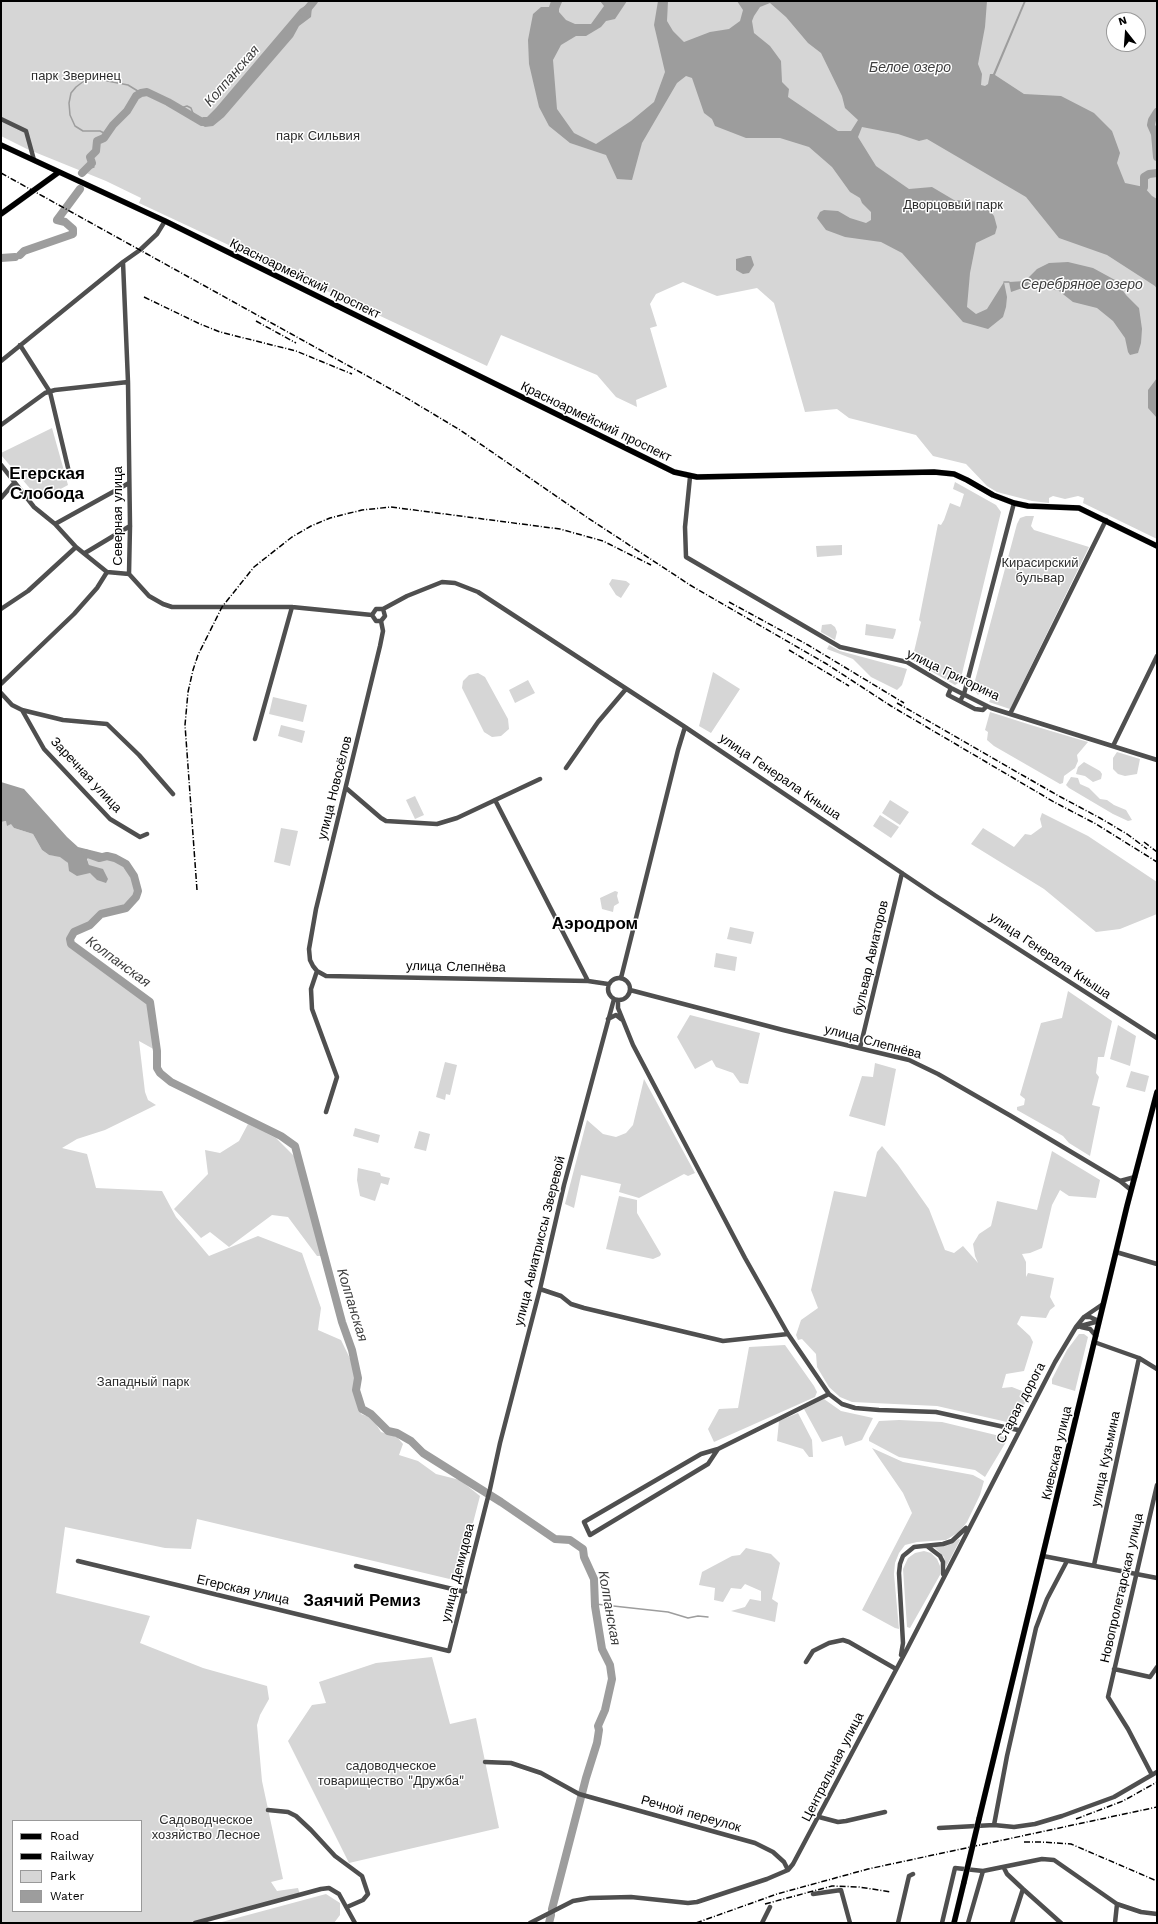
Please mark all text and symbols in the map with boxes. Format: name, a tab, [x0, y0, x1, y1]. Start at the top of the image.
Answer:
north arrow	[1106, 12, 1146, 52]
text: N	[1117, 14, 1128, 28]
water label: Колпанская	[201, 42, 263, 110]
water label: Белое озеро	[869, 60, 951, 76]
park label: парк Зверинец	[31, 68, 121, 84]
park label: парк Сильвия	[276, 128, 360, 144]
park label: Дворцовый парк	[903, 197, 1003, 213]
street label: Красноармейский проспект	[227, 236, 383, 322]
water label: Серебряное озеро	[1021, 277, 1143, 293]
street label: Красноармейский проспект	[518, 379, 674, 465]
district label: Егерская Слобода	[9, 464, 85, 504]
street label: Северная улица	[110, 466, 126, 566]
park label: Кирасирский бульвар	[1002, 555, 1078, 586]
street label: улица Григорина	[904, 646, 1002, 704]
street label: улица Генерала Кныша	[716, 730, 844, 824]
street label: Заречная улица	[47, 734, 125, 816]
street label: улица Новосёлов	[315, 735, 355, 841]
street label: бульвар Авиаторов	[850, 899, 892, 1017]
street label: улица Генерала Кныша	[986, 909, 1114, 1003]
district label: Аэродром	[552, 914, 638, 934]
water label: Колпанская	[82, 933, 154, 991]
street label: улица Слепнёва	[406, 958, 506, 976]
street label: улица Слепнёва	[823, 1022, 923, 1062]
street label: улица Авиатриссы Зверевой	[511, 1154, 569, 1328]
water label: Колпанская	[333, 1266, 371, 1344]
street label: Старая дорога	[993, 1360, 1049, 1446]
park label: Западный парк	[97, 1374, 189, 1390]
street label: Киевская улица	[1039, 1405, 1075, 1501]
street label: улица Кузьмина	[1088, 1410, 1124, 1508]
street label: Новопролетарская улица	[1097, 1512, 1147, 1664]
street label: улица Демидова	[438, 1522, 478, 1624]
water label: Колпанская	[594, 1569, 624, 1647]
street label: Егерская улица	[195, 1572, 291, 1608]
district label: Заячий Ремиз	[303, 1591, 421, 1611]
street label: Центральная улица	[799, 1710, 867, 1824]
park label: садоводческое товарищество "Дружба"	[318, 1758, 464, 1789]
street label: Речной переулок	[639, 1792, 743, 1836]
park label: Садоводческое хозяйство Лесное	[152, 1812, 260, 1843]
legend	[12, 1820, 142, 1912]
text: Road	[50, 1829, 79, 1843]
text: Railway	[50, 1849, 94, 1863]
text: Park	[50, 1869, 76, 1883]
text: Water	[50, 1889, 84, 1903]

